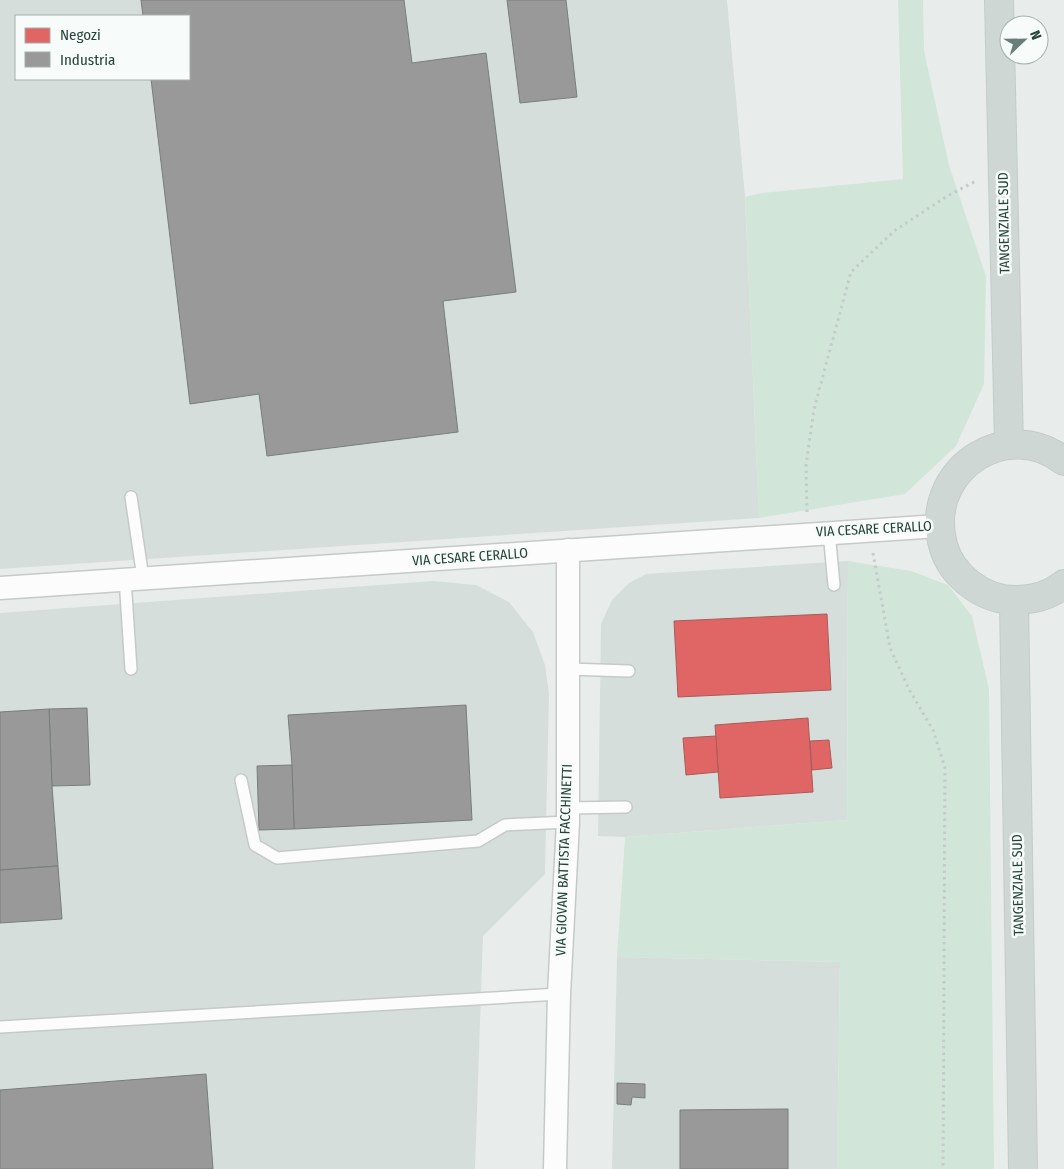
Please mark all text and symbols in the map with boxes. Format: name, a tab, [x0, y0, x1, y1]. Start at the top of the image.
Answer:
legend	[15, 15, 190, 80]
north arrow	[999, 15, 1049, 65]
text: Negozi	[60, 26, 101, 44]
text: N	[1026, 28, 1045, 42]
text: Industria	[60, 51, 115, 69]
street label: TANGENZIALE SUD	[995, 172, 1013, 274]
street label: VIA CESARE CERALLO	[816, 517, 933, 541]
street label: VIA CESARE CERALLO	[412, 544, 529, 570]
street label: VIA GIOVAN BATTISTA FACCHINETTI	[552, 764, 576, 956]
street label: TANGENZIALE SUD	[1009, 834, 1027, 936]

